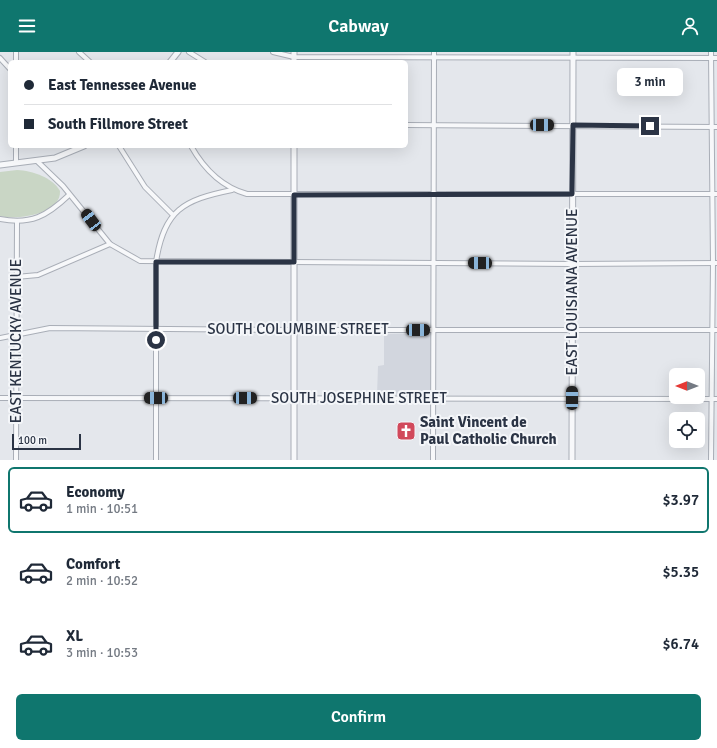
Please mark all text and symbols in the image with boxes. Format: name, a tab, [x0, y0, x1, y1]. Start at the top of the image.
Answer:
icon: menu	[16, 15, 38, 37]
text: Cabway	[328, 15, 389, 37]
icon: person	[679, 15, 701, 37]
callout: 3 min	[617, 68, 683, 96]
text: 3 min	[634, 74, 666, 90]
text: East Tennessee Avenue	[48, 76, 197, 94]
text: South Fillmore Street	[48, 115, 188, 133]
route end	[641, 117, 659, 135]
car	[530, 119, 554, 131]
car	[79, 207, 103, 233]
street label: EAST LOUISIANA AVENUE	[563, 209, 581, 375]
car	[468, 257, 492, 269]
street label: EAST KENTUCKY AVENUE	[7, 259, 25, 423]
street label: SOUTH COLUMBINE STREET	[207, 320, 389, 338]
car	[406, 324, 430, 336]
route start	[147, 331, 165, 349]
north arrow	[669, 368, 705, 404]
map controls	[669, 368, 705, 448]
car	[566, 386, 578, 410]
street label: SOUTH JOSEPHINE STREET	[271, 389, 448, 407]
car	[144, 392, 168, 404]
car	[233, 392, 257, 404]
button: locate	[669, 412, 705, 448]
place label: Saint Vincent de Paul Catholic Church	[420, 413, 557, 448]
church icon: Saint Vincent de Paul Catholic Church	[395, 420, 417, 442]
scale bar	[12, 432, 81, 451]
text: 100 m	[18, 434, 47, 447]
icon: car	[18, 482, 54, 518]
text: Economy	[66, 483, 125, 501]
text: $3.97	[662, 491, 699, 509]
text: 1 min · 10:51	[66, 501, 138, 517]
icon: car	[18, 554, 54, 590]
text: Comfort	[66, 555, 120, 573]
text: $5.35	[662, 563, 699, 581]
text: 2 min · 10:52	[66, 573, 138, 589]
icon: car	[18, 626, 54, 662]
text: XL	[66, 627, 83, 645]
text: $6.74	[662, 635, 699, 653]
text: 3 min · 10:53	[66, 645, 138, 661]
button: Confirm	[16, 694, 701, 740]

